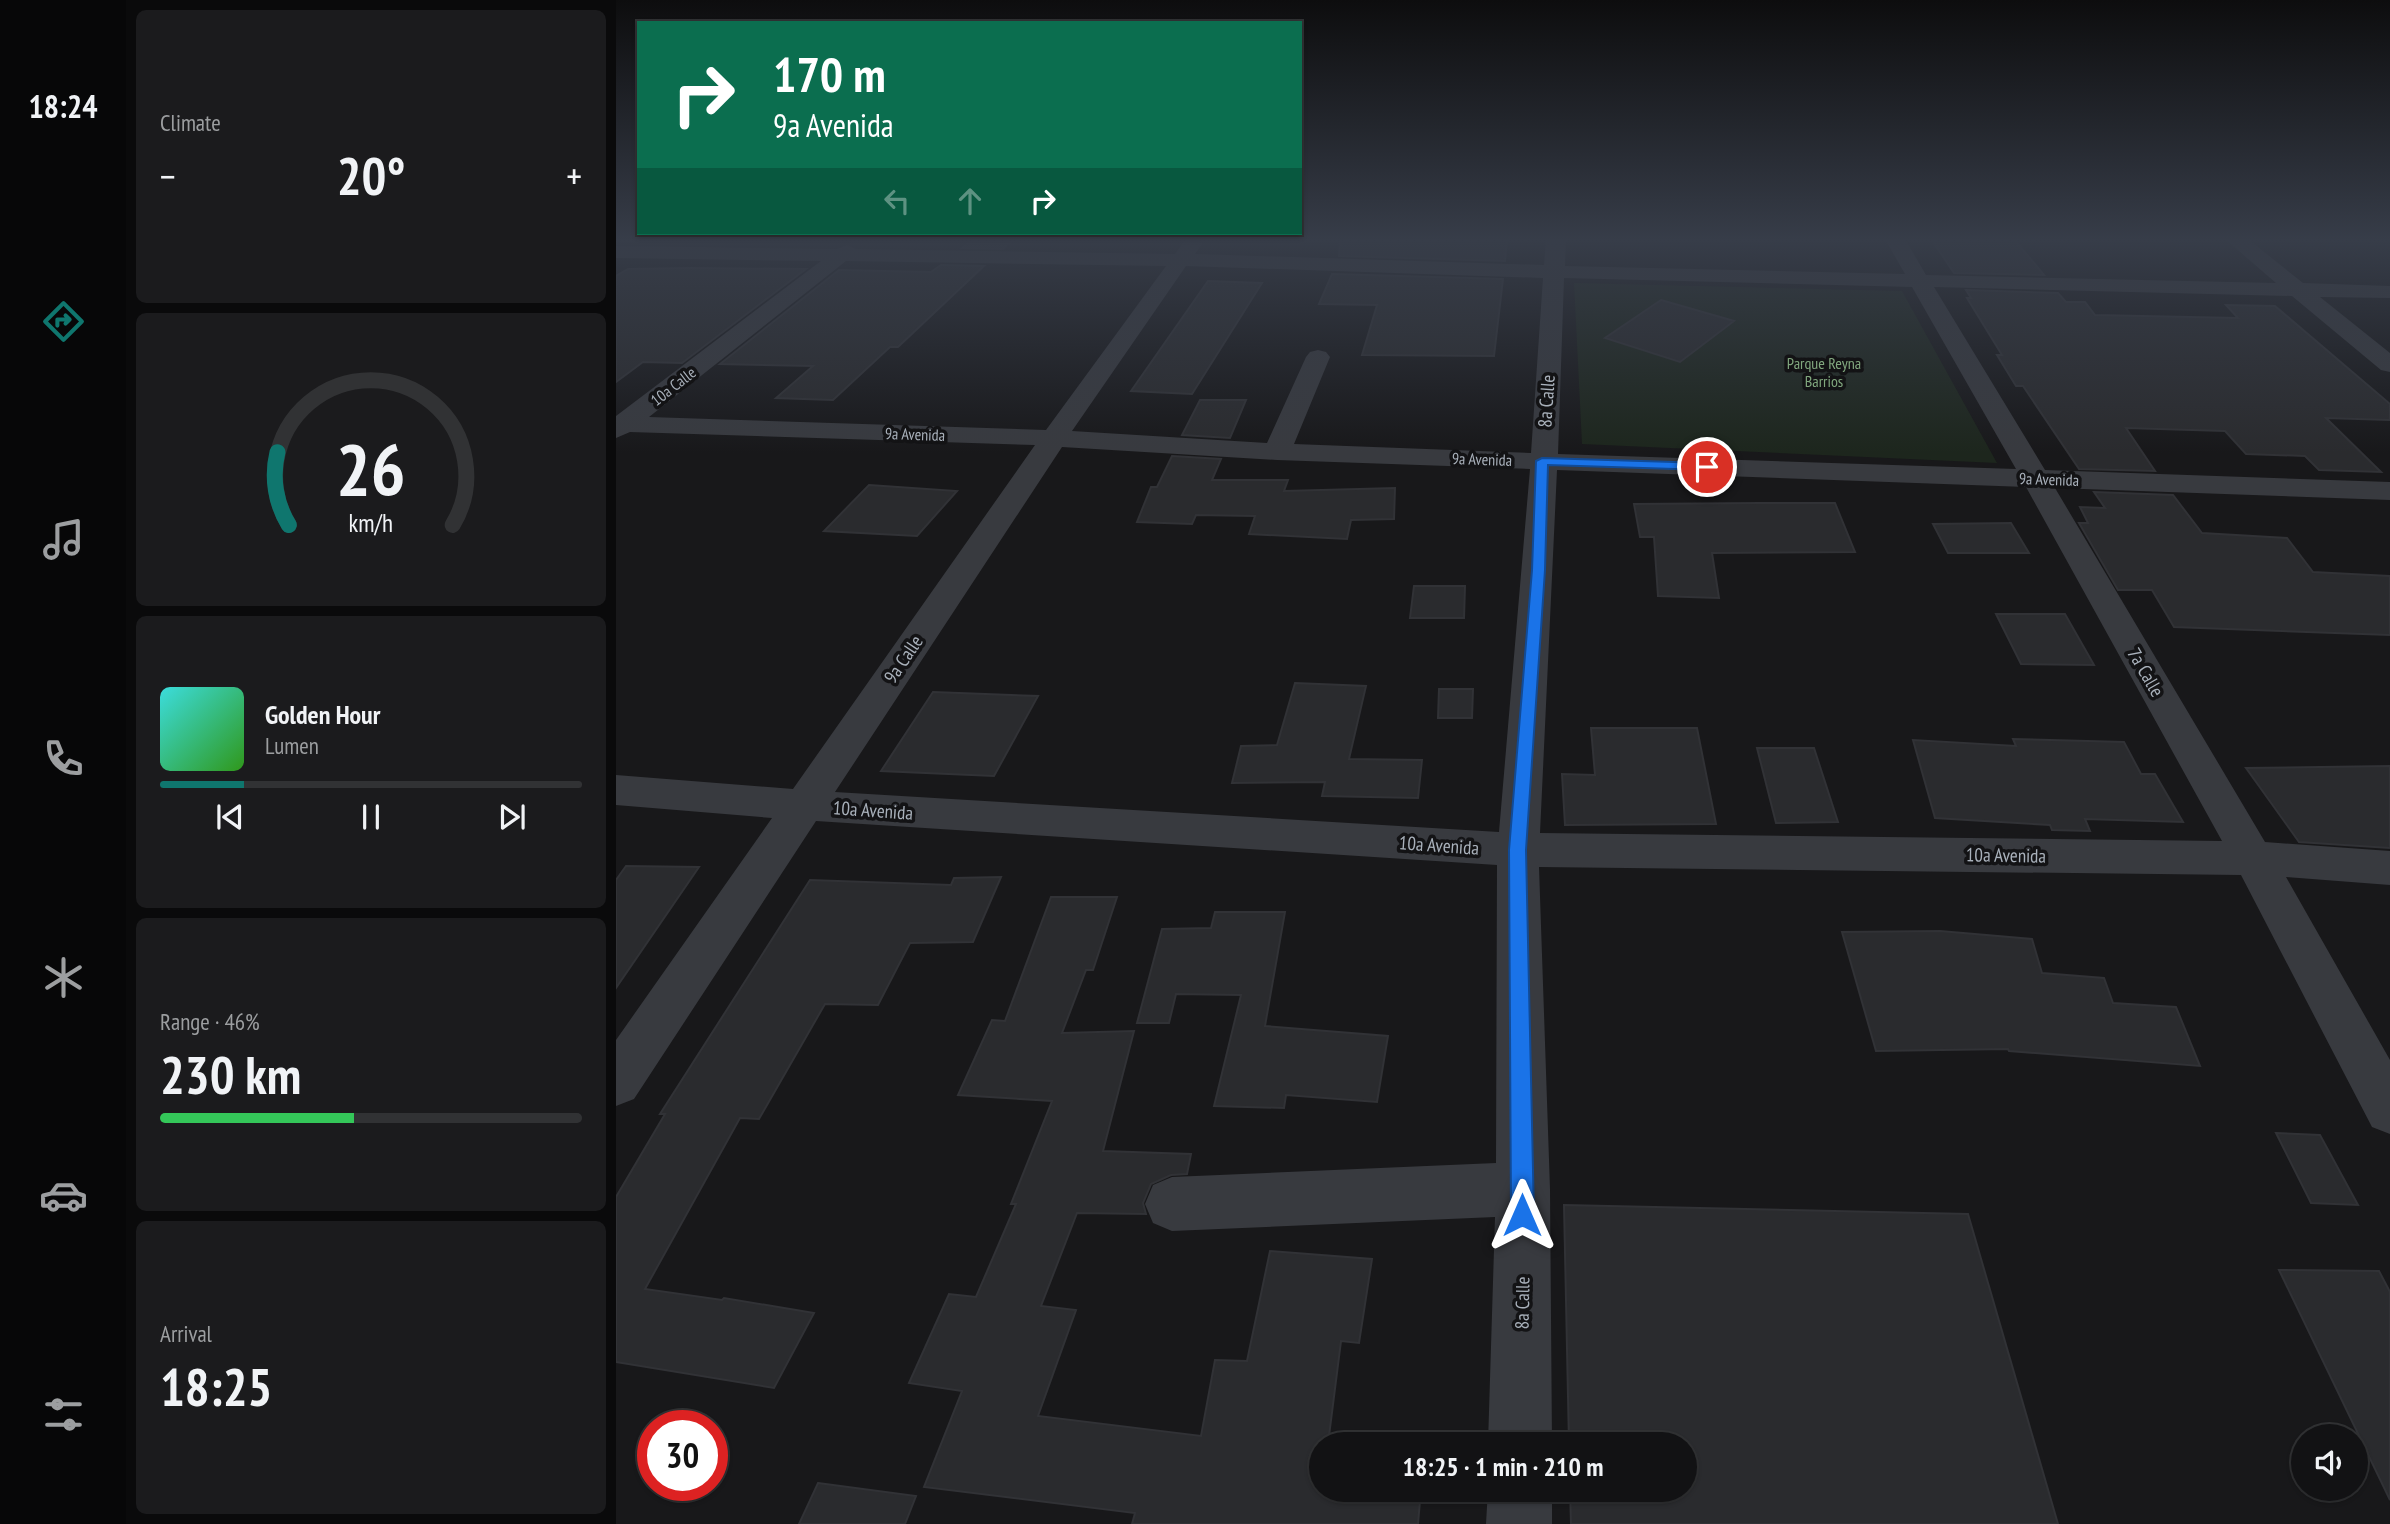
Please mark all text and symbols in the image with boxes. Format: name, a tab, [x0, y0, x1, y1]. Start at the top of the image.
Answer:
text: 170 m	[773, 42, 886, 106]
icon: right	[658, 49, 749, 140]
text: 18:24	[28, 85, 98, 127]
text: 9a Avenida	[773, 104, 894, 146]
text: Climate	[160, 108, 221, 137]
text: 20°	[337, 142, 405, 209]
text: −	[160, 151, 176, 200]
text: +	[566, 151, 582, 200]
icon: left	[878, 182, 916, 220]
icon: ahead	[951, 182, 989, 220]
icon: right	[1024, 182, 1062, 220]
icon: directions	[39, 297, 88, 346]
park label: Parque Reyna Barrios	[1787, 353, 1861, 391]
street label: 10a Calle	[646, 362, 700, 410]
street label: 8a Calle	[1532, 374, 1560, 428]
text: 26	[336, 422, 406, 516]
street label: 9a Avenida	[885, 423, 945, 445]
pin	[1677, 437, 1737, 497]
street label: 9a Avenida	[1452, 448, 1512, 470]
icon: arrive	[1688, 448, 1726, 486]
street label: 9a Avenida	[2019, 468, 2079, 490]
text: km/h	[349, 507, 393, 539]
icon: music	[39, 515, 88, 564]
street label: 9a Calle	[878, 630, 928, 688]
street label: 7a Calle	[2122, 643, 2170, 701]
text: Golden Hour	[265, 698, 380, 731]
text: Lumen	[265, 731, 319, 760]
icon: phone	[39, 734, 88, 783]
street label: 10a Avenida	[832, 795, 914, 825]
icon: previous	[211, 798, 249, 836]
icon: pause	[352, 798, 390, 836]
icon: next	[493, 798, 531, 836]
street label: 10a Avenida	[1398, 830, 1480, 860]
street label: 10a Avenida	[1966, 842, 2046, 868]
icon: climate	[39, 953, 88, 1002]
text: Range · 46%	[160, 1007, 260, 1036]
text: 230 km	[160, 1041, 301, 1108]
icon: car	[39, 1171, 88, 1220]
position arrow	[1485, 1178, 1559, 1252]
street label: 8a Calle	[1510, 1276, 1534, 1330]
text: Arrival	[160, 1319, 212, 1348]
text: 18:25	[160, 1353, 272, 1420]
icon: filters	[39, 1390, 88, 1439]
speed limit sign: 30	[637, 1410, 728, 1501]
map controls	[2291, 1424, 2368, 1501]
button: sound	[2291, 1424, 2368, 1501]
text: 18:25 · 1 min · 210 m	[1403, 1450, 1603, 1483]

